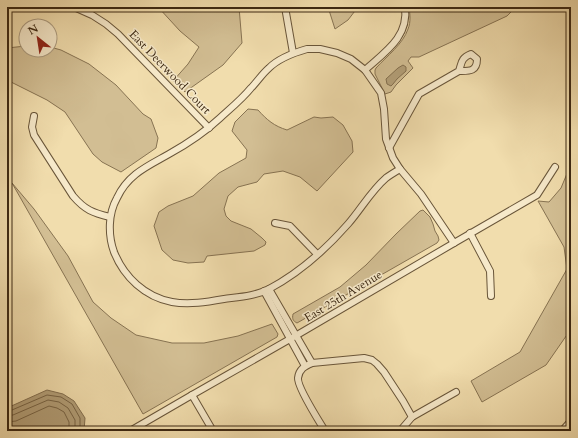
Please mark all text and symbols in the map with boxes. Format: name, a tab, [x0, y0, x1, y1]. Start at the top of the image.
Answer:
north arrow	[18, 18, 58, 58]
text: N	[25, 21, 42, 39]
street label: East Deerwood Court	[126, 26, 215, 118]
street label: East 25th Avenue	[301, 266, 385, 326]

